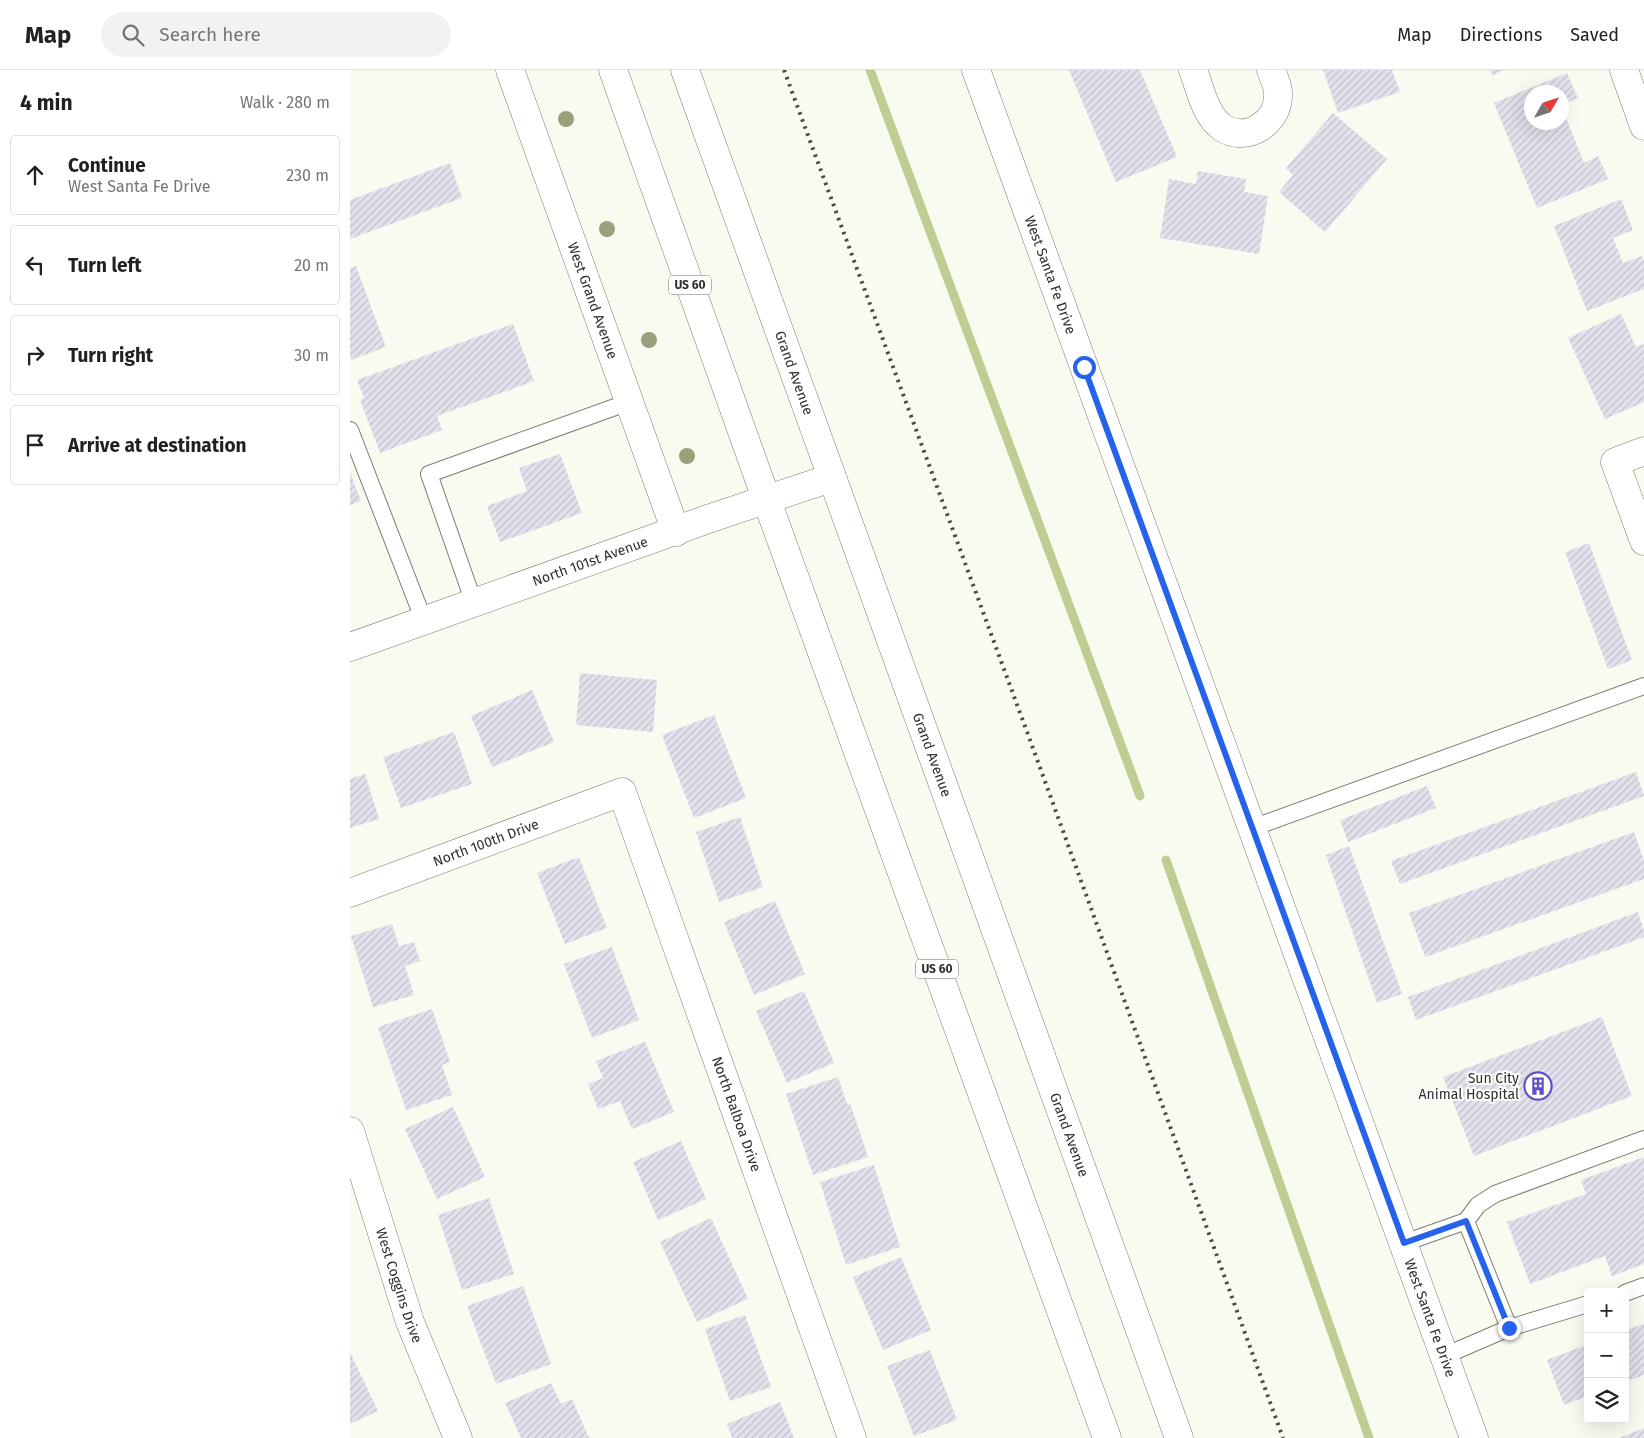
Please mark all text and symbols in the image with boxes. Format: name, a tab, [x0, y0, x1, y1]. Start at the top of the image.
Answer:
search box	[101, 12, 451, 57]
text: Map	[25, 21, 71, 49]
icon: search	[119, 21, 147, 49]
text: Search here	[159, 23, 261, 46]
text: Map	[1397, 24, 1432, 46]
text: Directions	[1460, 24, 1542, 46]
text: Saved	[1570, 24, 1619, 46]
north arrow	[1524, 85, 1569, 130]
text: 4 min	[20, 90, 73, 116]
text: Walk · 280 m	[240, 93, 330, 112]
text: Continue	[68, 154, 146, 177]
icon: ahead	[21, 161, 49, 189]
text: 230 m	[286, 166, 329, 185]
text: West Santa Fe Drive	[68, 177, 210, 196]
street label: West Santa Fe Drive	[1021, 213, 1080, 336]
street label: West Grand Avenue	[564, 240, 622, 361]
icon: left	[21, 251, 49, 279]
text: Turn left	[68, 254, 142, 277]
text: 20 m	[294, 256, 329, 275]
road number: US 60	[669, 276, 711, 294]
street label: Grand Avenue	[771, 328, 817, 417]
icon: right	[21, 341, 49, 369]
text: Turn right	[68, 344, 153, 367]
text: 30 m	[294, 346, 329, 365]
route start	[1073, 356, 1096, 379]
icon: arrive	[21, 431, 49, 459]
text: Arrive at destination	[68, 434, 247, 457]
street label: North 101st Avenue	[530, 533, 650, 590]
street label: Grand Avenue	[909, 710, 955, 799]
street label: North 100th Drive	[431, 815, 541, 870]
road number: US 60	[916, 960, 958, 979]
street label: North Balboa Drive	[708, 1054, 765, 1174]
place label: Sun City Animal Hospital	[1419, 1070, 1519, 1103]
building icon: Sun City Animal Hospital	[1523, 1071, 1553, 1101]
street label: Grand Avenue	[1046, 1090, 1092, 1179]
street label: West Coggins Drive	[372, 1226, 426, 1345]
street label: West Santa Fe Drive	[1401, 1256, 1460, 1379]
map controls	[1584, 1288, 1629, 1423]
button: +	[1584, 1288, 1629, 1333]
route end	[1498, 1317, 1521, 1340]
button: −	[1584, 1333, 1629, 1378]
button: layers	[1584, 1378, 1629, 1423]

